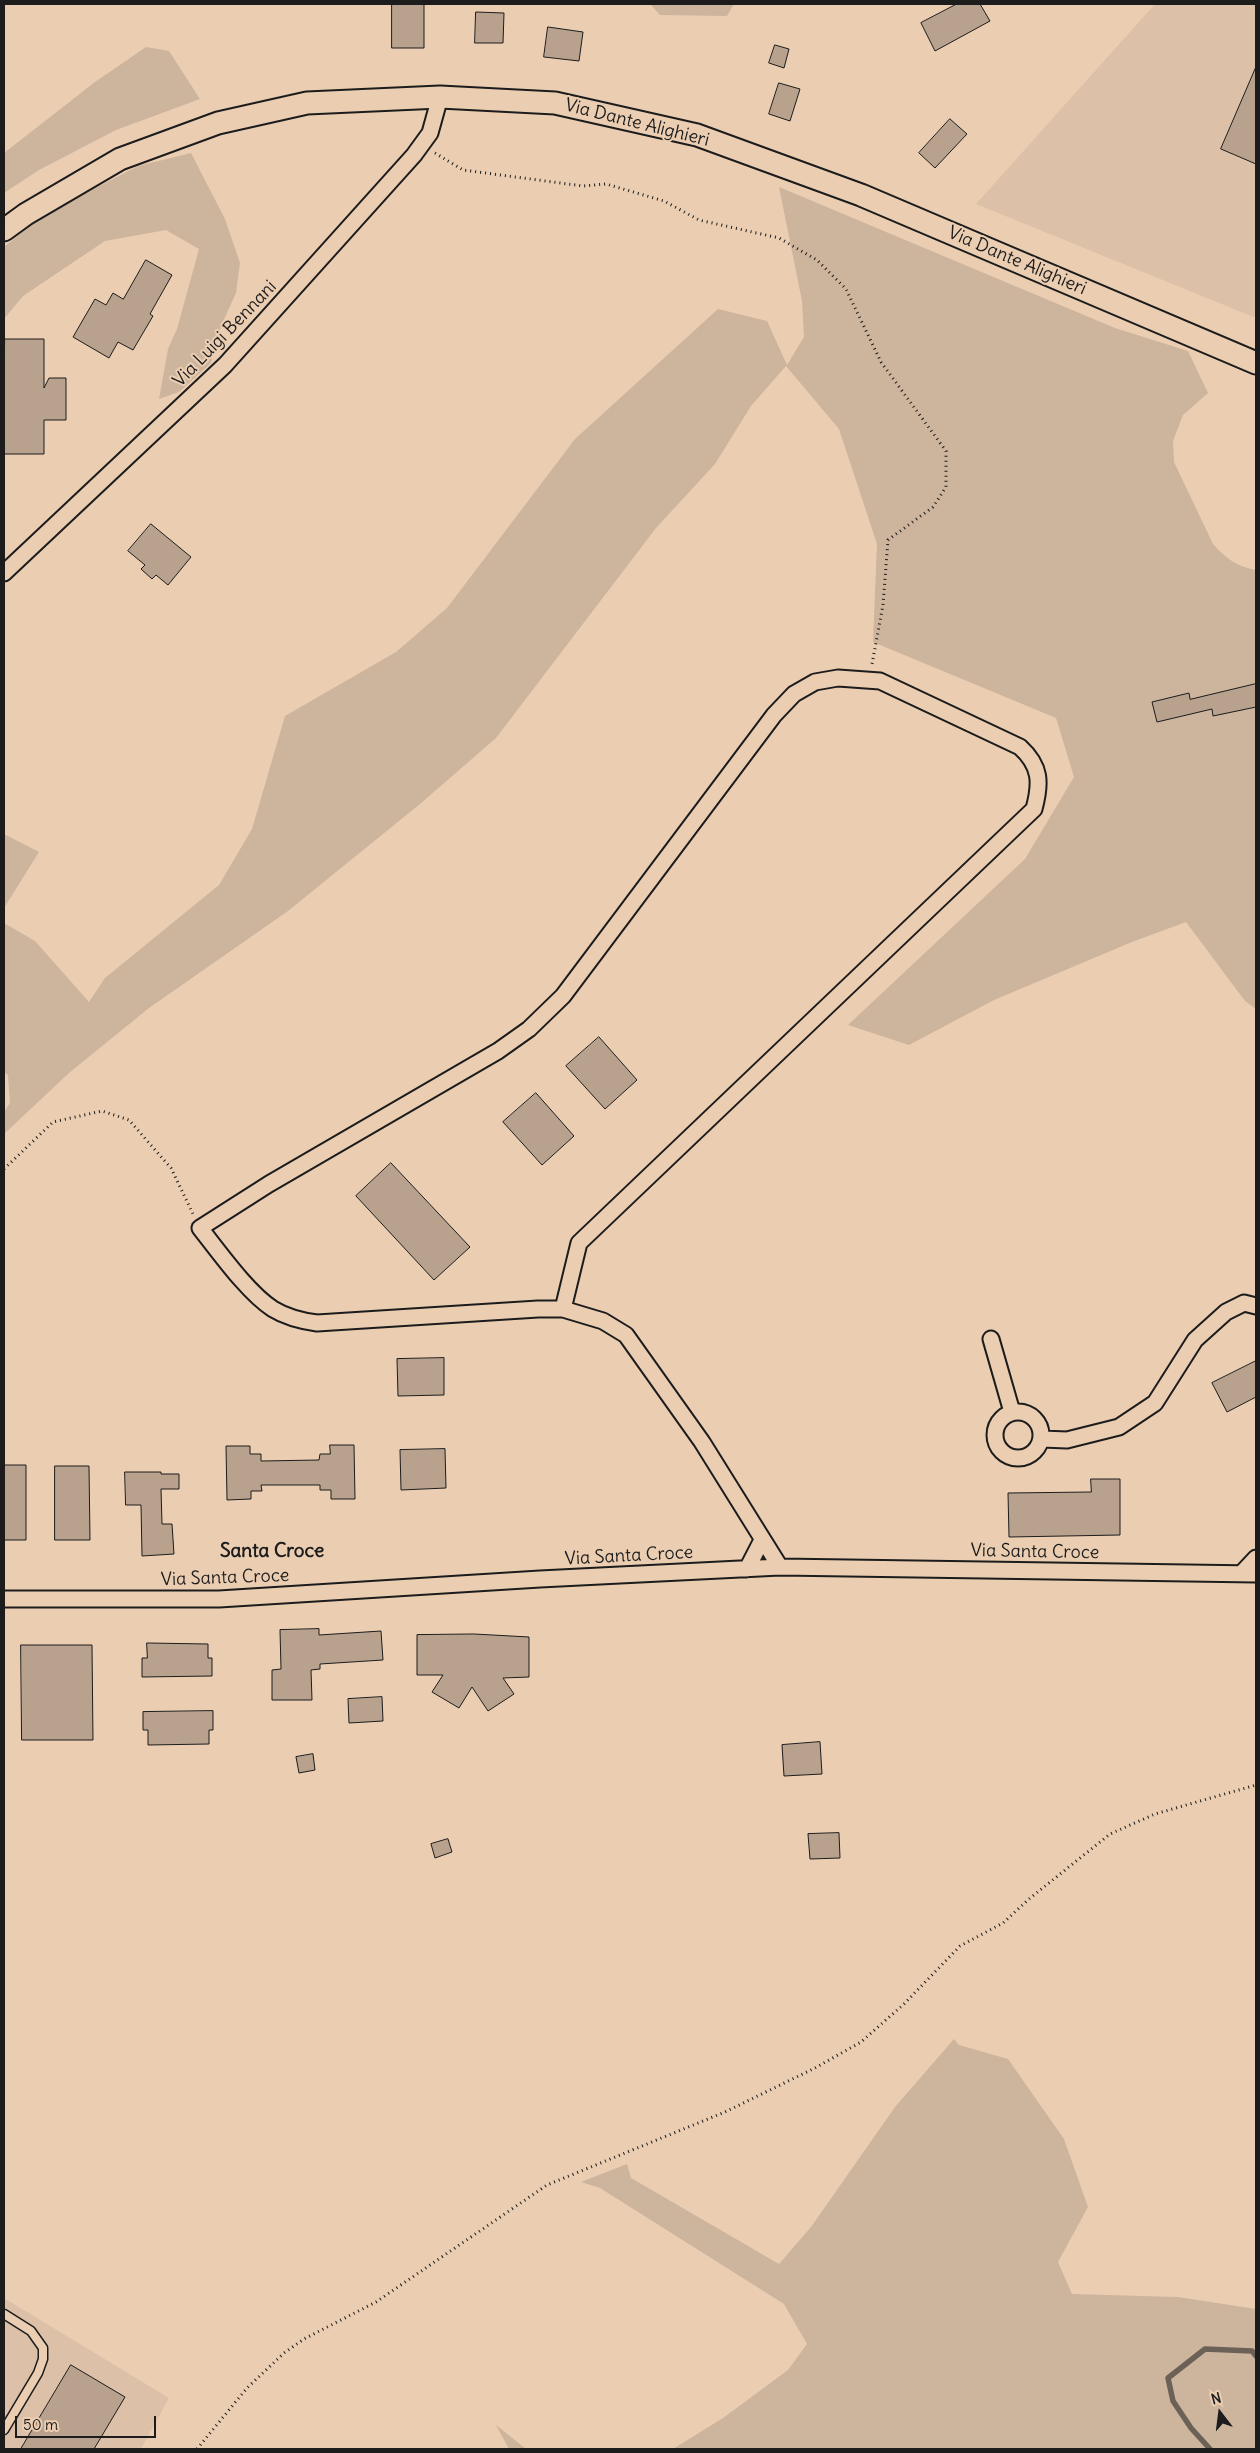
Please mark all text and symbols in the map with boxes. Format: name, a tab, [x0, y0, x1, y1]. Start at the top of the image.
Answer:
street label: Via Dante Alighieri	[563, 95, 711, 151]
street label: Via Dante Alighieri	[945, 222, 1089, 300]
street label: Via Luigi Bennani	[169, 276, 281, 392]
street label: Via Santa Croce	[971, 1540, 1099, 1564]
district label: Santa Croce	[220, 1541, 324, 1563]
street label: Via Santa Croce	[564, 1542, 694, 1570]
street label: Via Santa Croce	[160, 1565, 290, 1591]
north arrow	[1195, 2388, 1245, 2438]
text: N	[1209, 2389, 1223, 2408]
scale bar	[18, 2406, 159, 2438]
text: 50 m	[23, 2415, 58, 2434]

